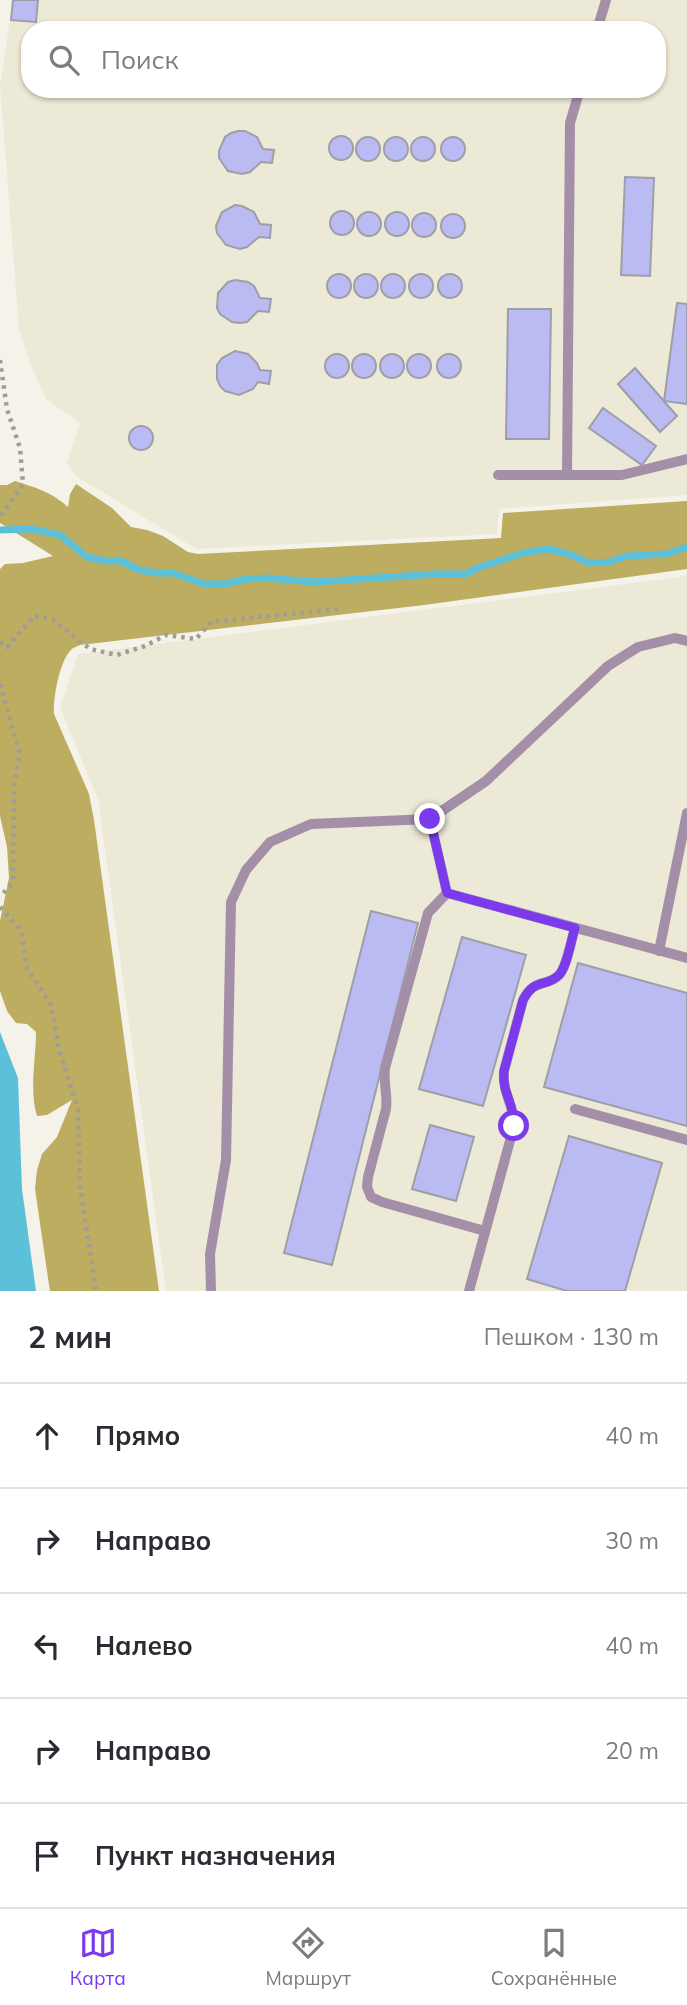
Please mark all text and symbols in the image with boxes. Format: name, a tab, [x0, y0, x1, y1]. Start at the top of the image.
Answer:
search box	[21, 21, 666, 98]
icon: search	[45, 41, 83, 79]
text: Поиск	[101, 43, 179, 76]
route end	[414, 803, 445, 834]
route start	[498, 1110, 529, 1141]
text: 2 мин	[28, 1318, 112, 1356]
text: Пешком · 130 m	[484, 1322, 659, 1351]
icon: ahead	[28, 1417, 66, 1455]
text: Прямо	[95, 1419, 180, 1452]
text: 40 m	[605, 1421, 659, 1450]
icon: right	[28, 1522, 66, 1560]
text: Направо	[95, 1524, 211, 1557]
text: 30 m	[605, 1526, 659, 1555]
icon: left	[28, 1627, 66, 1665]
text: Налево	[95, 1629, 193, 1662]
text: 40 m	[605, 1631, 659, 1660]
icon: right	[28, 1732, 66, 1770]
text: Направо	[95, 1734, 211, 1767]
text: 20 m	[605, 1736, 659, 1765]
icon: arrive	[28, 1837, 66, 1875]
text: Пункт назначения	[95, 1839, 336, 1872]
tab: Карта	[70, 1924, 126, 1990]
tab: Маршрут	[265, 1924, 351, 1990]
tab: Сохранённые	[491, 1924, 617, 1990]

